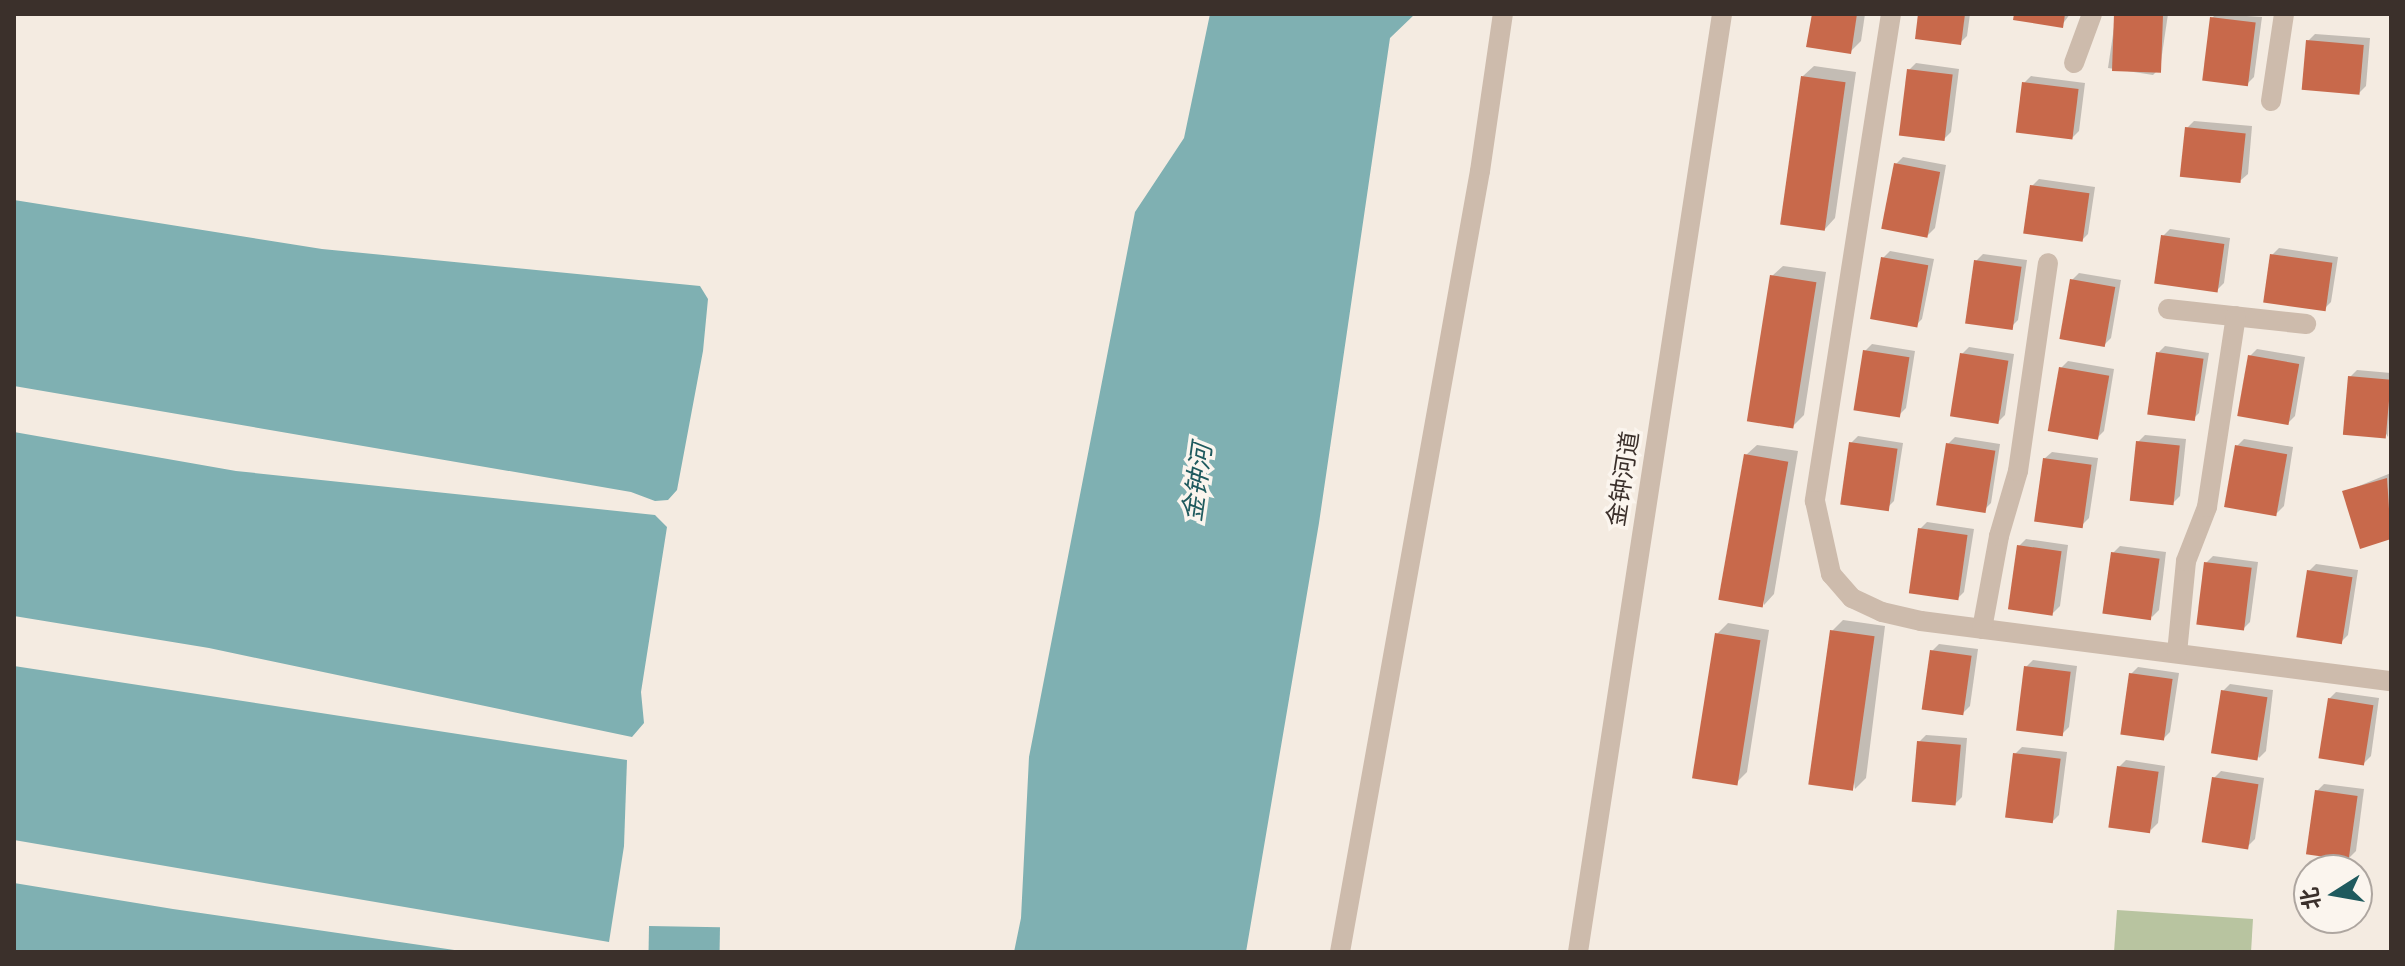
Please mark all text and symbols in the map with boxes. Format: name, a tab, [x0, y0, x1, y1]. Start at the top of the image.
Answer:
street label: 金钟河道	[1602, 429, 1646, 529]
water label: 金钟河	[1178, 442, 1220, 524]
north arrow	[2293, 854, 2373, 934]
text: 北	[2296, 885, 2326, 912]

